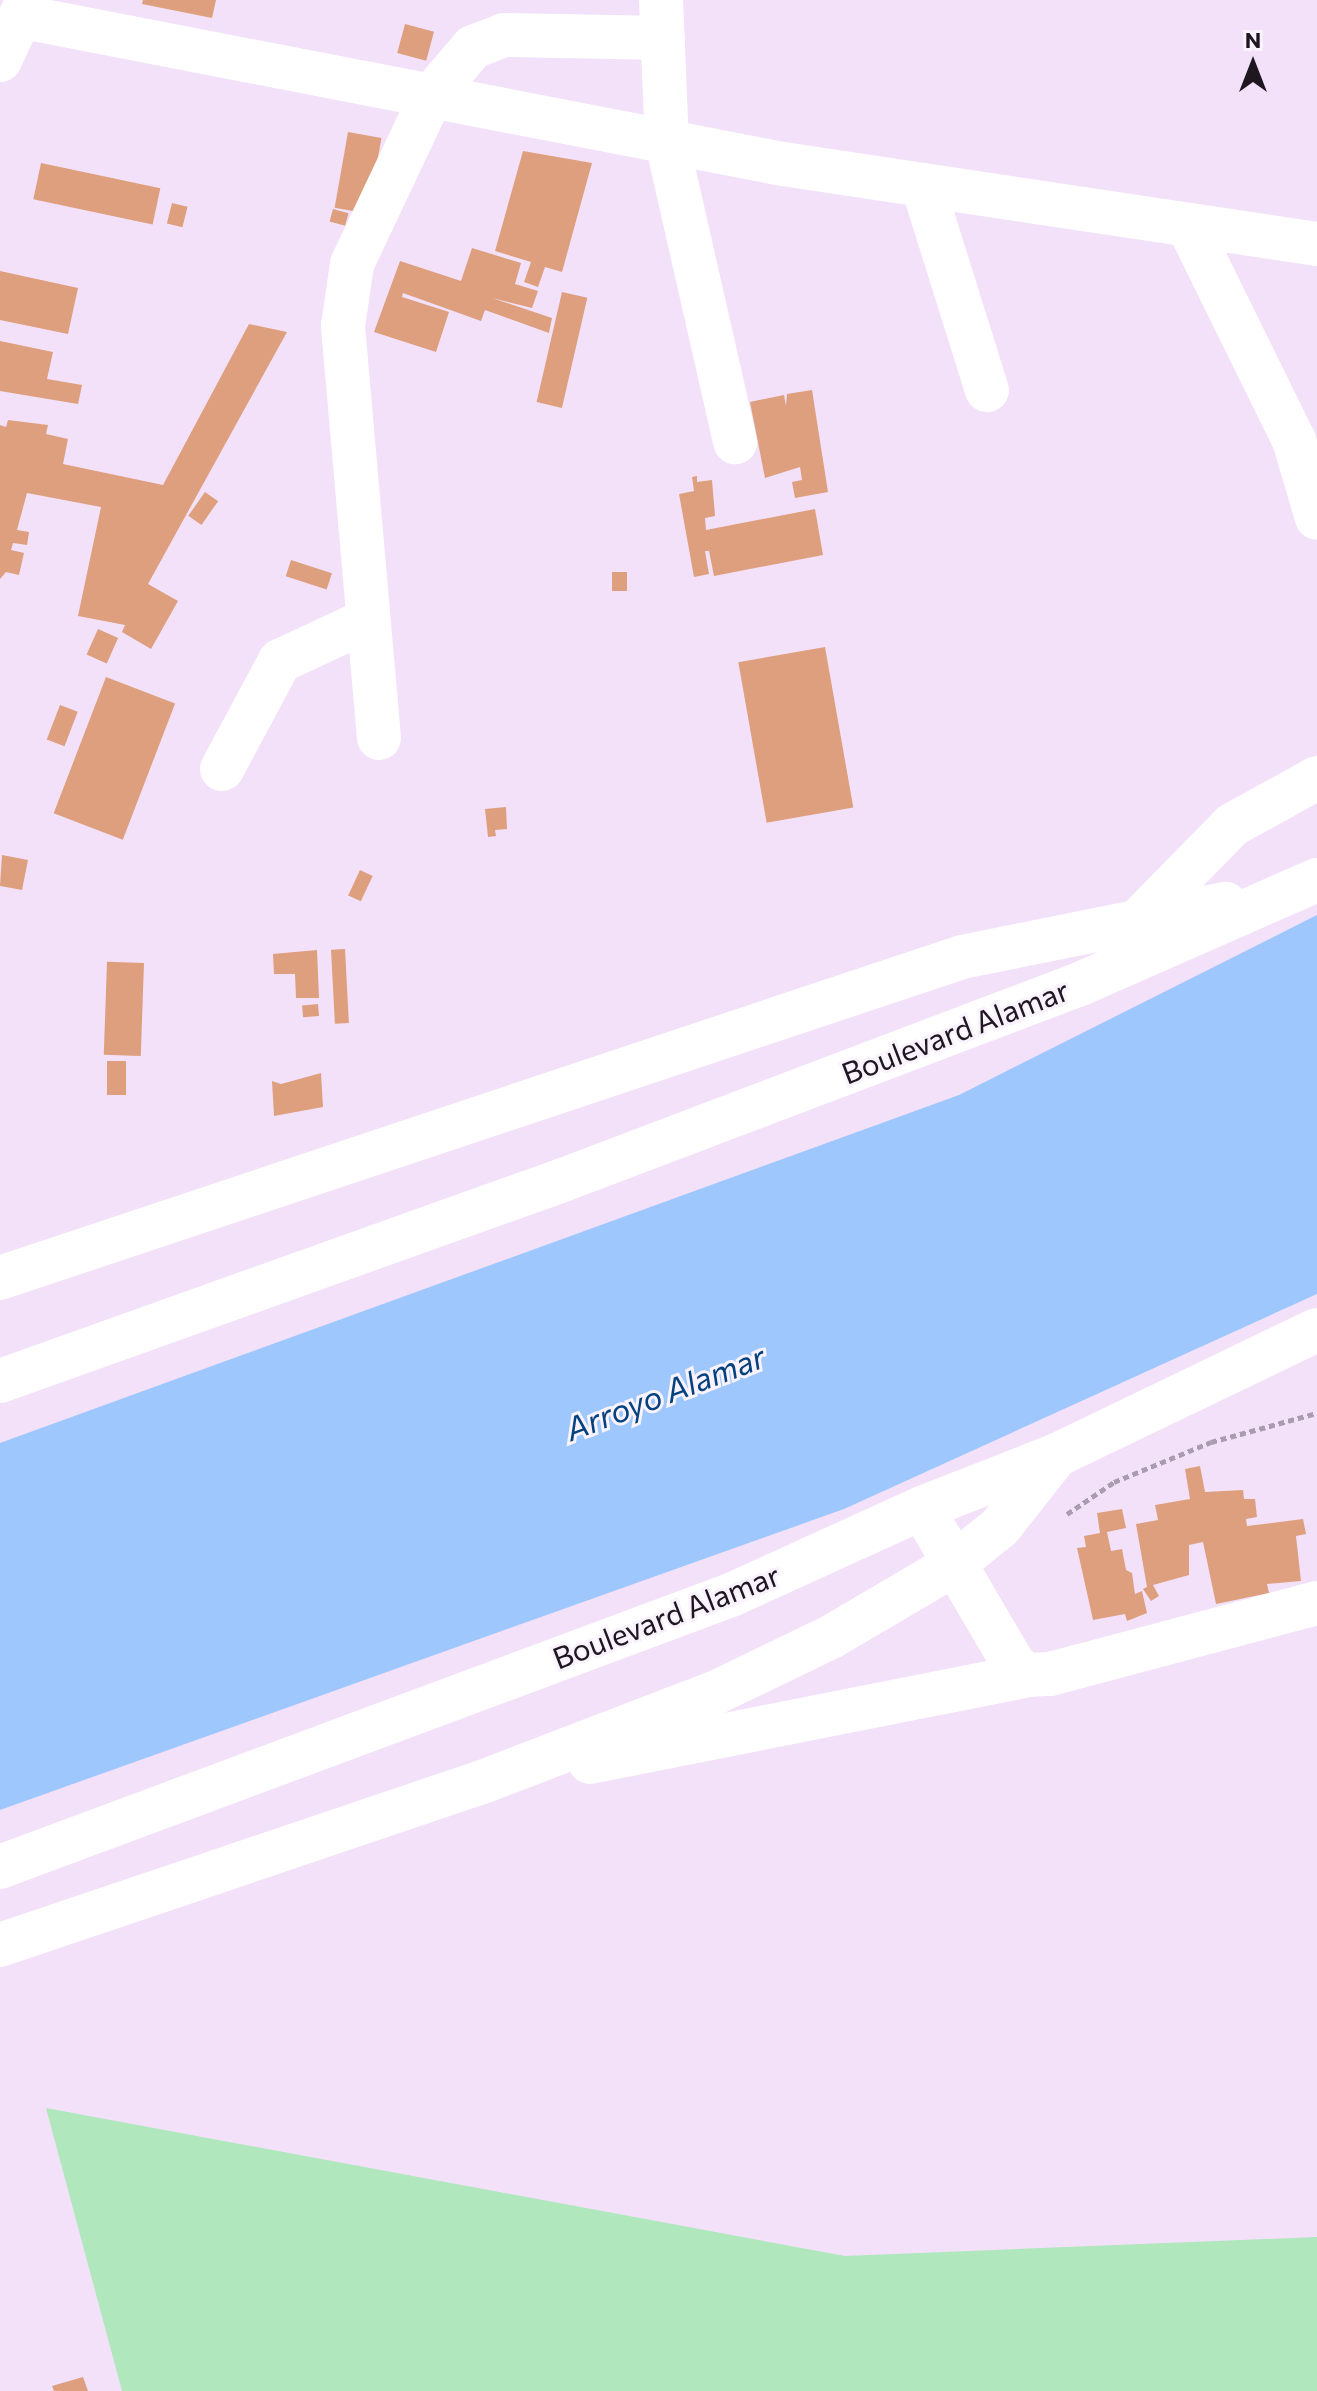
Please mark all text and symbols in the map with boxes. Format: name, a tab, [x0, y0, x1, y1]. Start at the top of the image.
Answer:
north arrow	[1213, 24, 1293, 104]
text: N	[1245, 26, 1261, 53]
street label: Boulevard Alamar	[836, 971, 1074, 1091]
water label: Arroyo Alamar	[560, 1336, 770, 1448]
street label: Boulevard Alamar	[547, 1556, 785, 1676]

